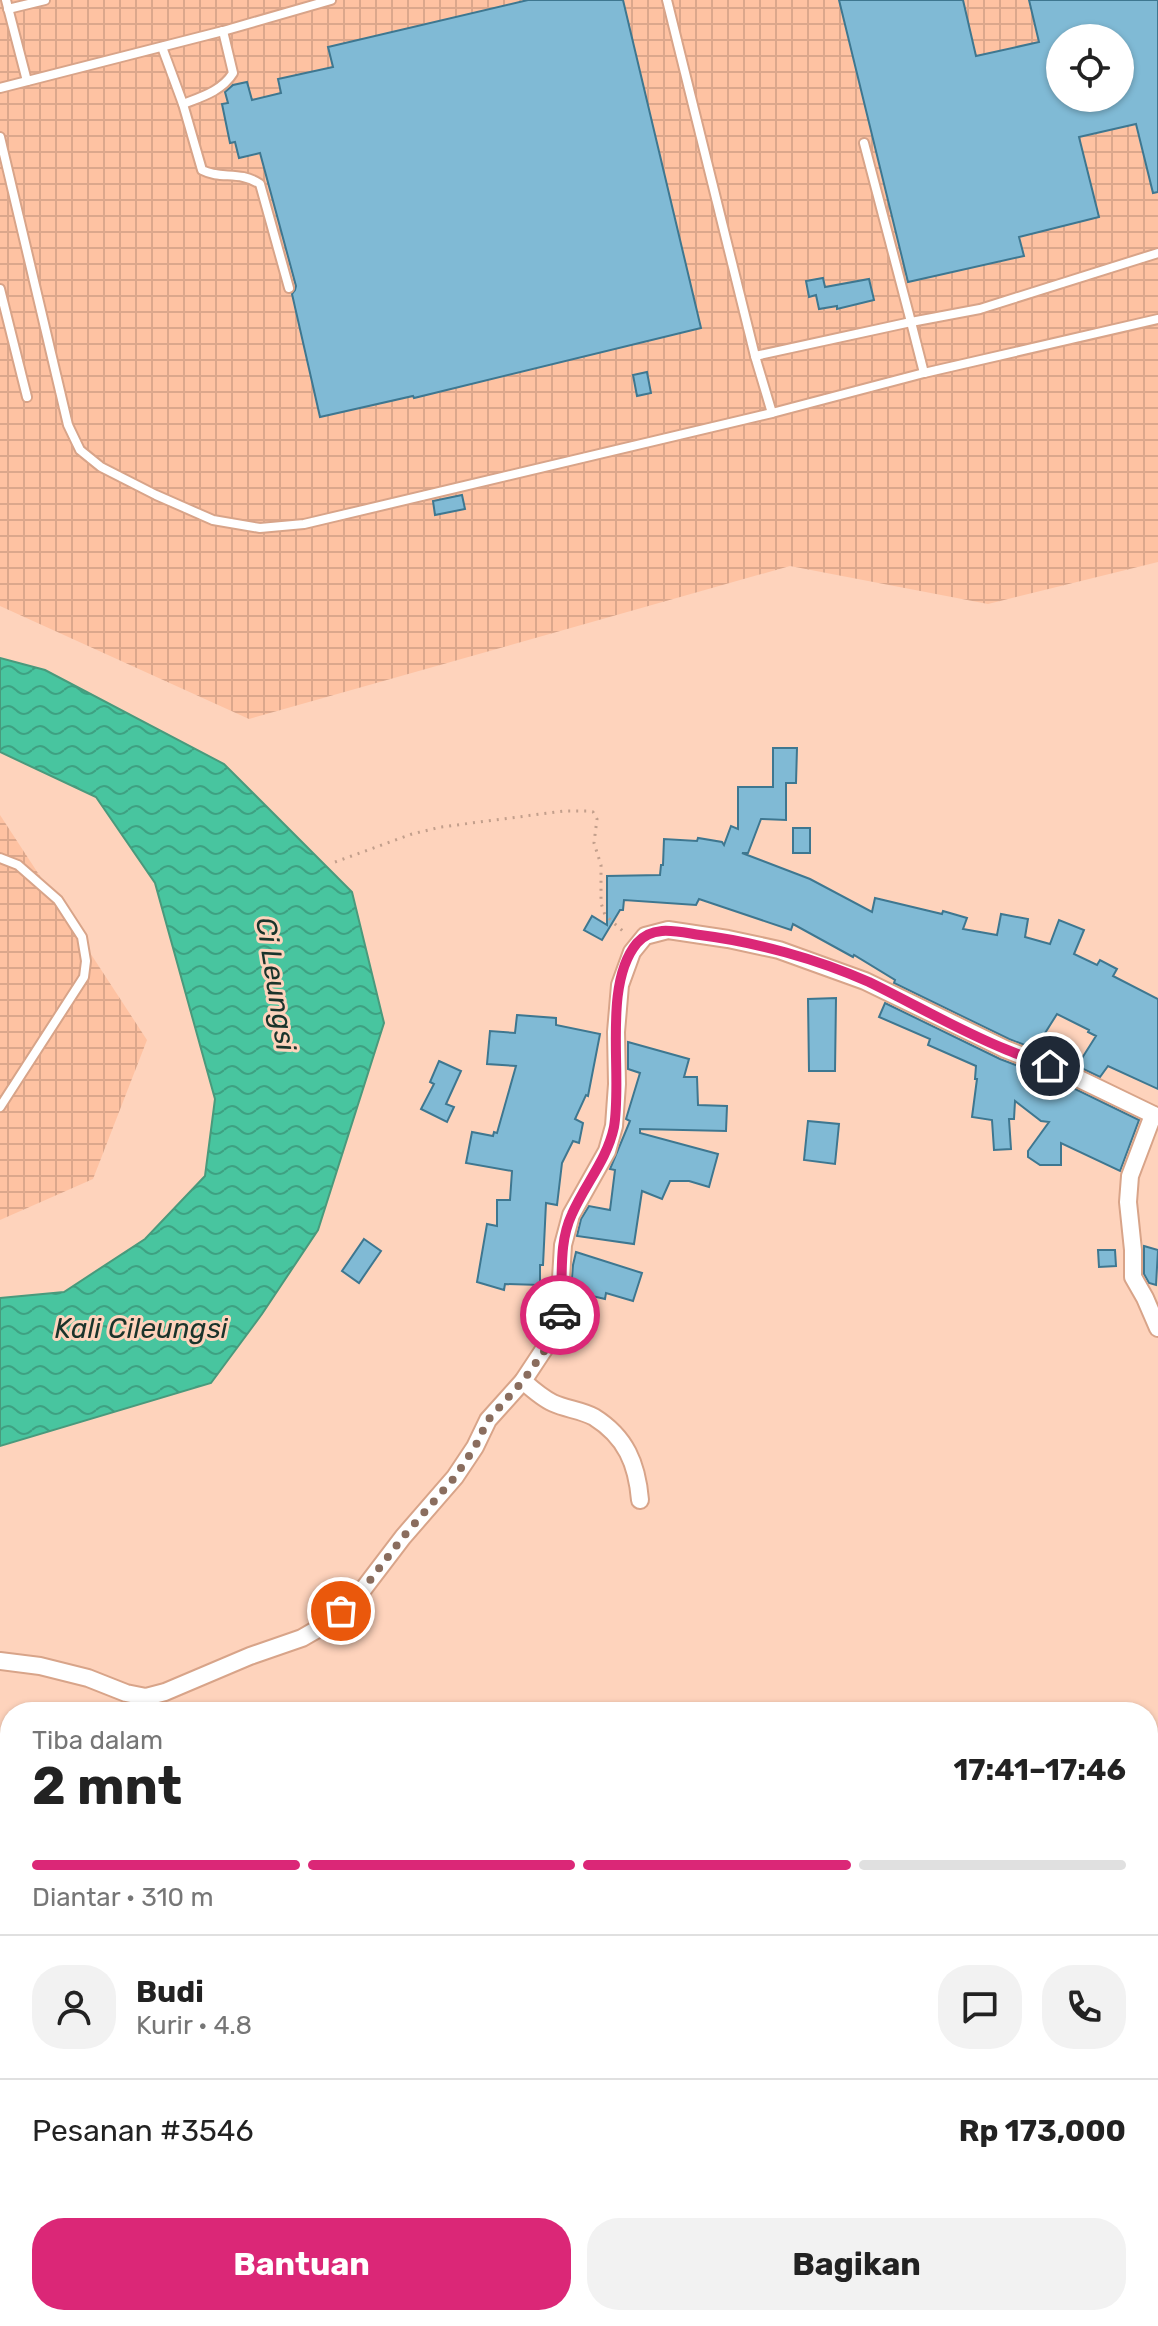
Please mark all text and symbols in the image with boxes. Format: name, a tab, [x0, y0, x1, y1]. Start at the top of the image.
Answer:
map controls	[1046, 24, 1134, 112]
button: locate	[1046, 24, 1134, 112]
water label: Ci Leungsi	[249, 915, 303, 1054]
pin	[1016, 1032, 1084, 1100]
icon: home	[1028, 1044, 1072, 1088]
courier	[520, 1275, 600, 1355]
icon: car	[538, 1293, 582, 1337]
water label: Kali Cileungsi	[54, 1312, 229, 1345]
pin	[307, 1577, 375, 1645]
icon: bag	[319, 1589, 363, 1633]
text: Tiba dalam	[32, 1725, 163, 1756]
text: 17:41–17:46	[953, 1752, 1126, 1788]
text: 2 mnt	[32, 1755, 182, 1817]
text: Diantar · 310 m	[32, 1882, 214, 1913]
button: person	[32, 1965, 116, 2049]
button: chat	[938, 1965, 1022, 2049]
button: phone	[1042, 1965, 1126, 2049]
text: Budi	[136, 1974, 204, 2010]
text: Kurir · 4.8	[136, 2010, 252, 2041]
text: Pesanan #3546	[32, 2113, 253, 2149]
text: Rp 173,000	[959, 2113, 1126, 2149]
button: Bantuan	[32, 2218, 571, 2310]
button: Bagikan	[587, 2218, 1126, 2310]

